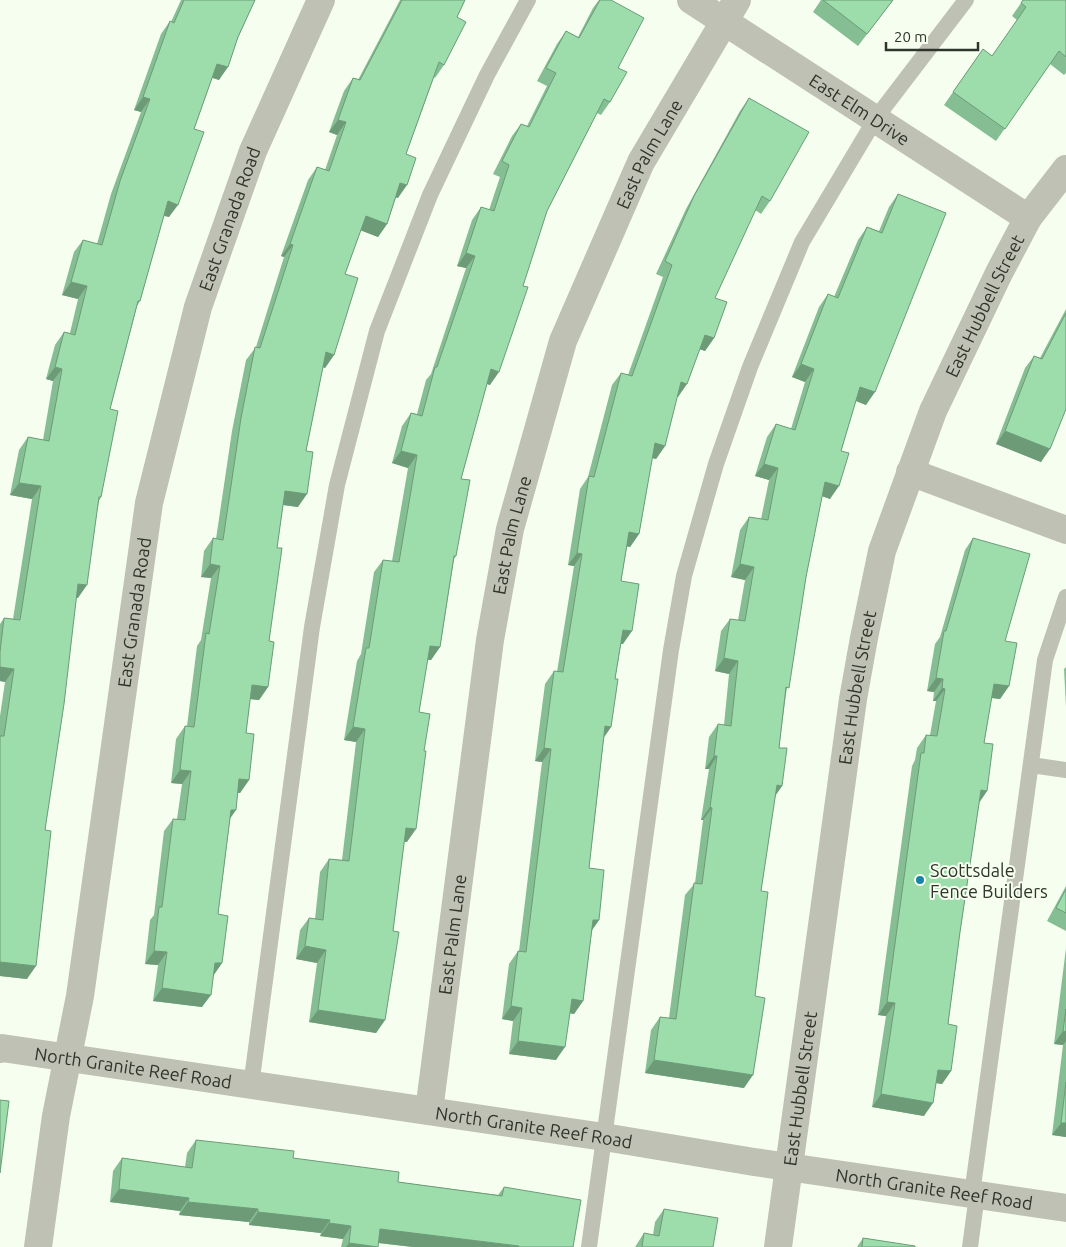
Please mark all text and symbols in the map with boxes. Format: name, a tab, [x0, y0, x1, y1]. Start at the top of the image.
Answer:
scale bar	[886, 20, 978, 52]
text: 20 m	[894, 28, 927, 45]
street label: East Elm Drive	[806, 69, 914, 149]
street label: East Palm Lane	[612, 96, 686, 212]
street label: East Granada Road	[195, 144, 264, 293]
street label: East Hubbell Street	[941, 231, 1027, 380]
street label: East Palm Lane	[488, 473, 535, 596]
street label: East Granada Road	[113, 536, 154, 689]
street label: East Hubbell Street	[834, 609, 879, 766]
place label: Scottsdale Fence Builders	[930, 860, 1048, 901]
street label: East Palm Lane	[434, 873, 470, 996]
marker: Scottsdale Fence Builders	[914, 874, 926, 886]
street label: East Hubbell Street	[779, 1010, 820, 1167]
street label: North Granite Reef Road	[33, 1043, 233, 1092]
street label: North Granite Reef Road	[434, 1102, 634, 1152]
street label: North Granite Reef Road	[834, 1164, 1034, 1213]

